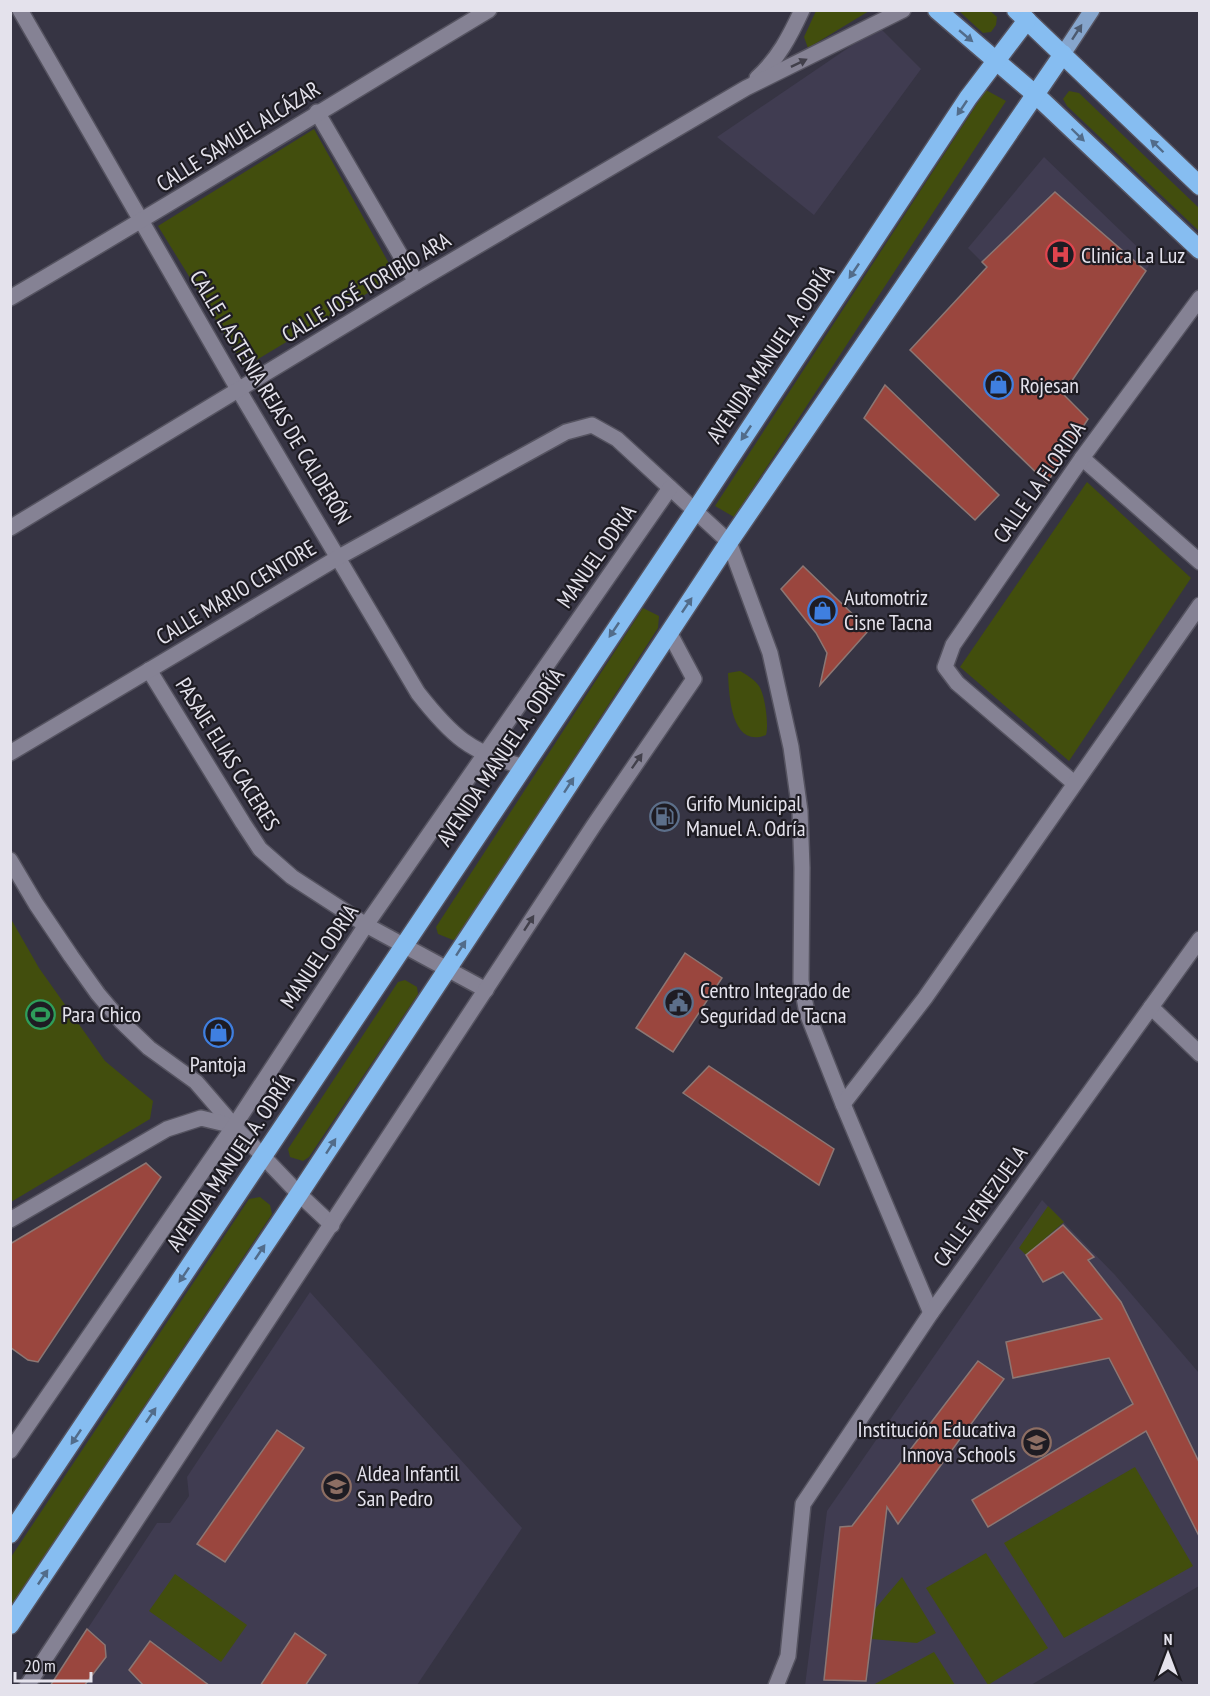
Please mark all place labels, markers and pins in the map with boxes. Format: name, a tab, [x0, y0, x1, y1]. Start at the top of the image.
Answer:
hospital icon: Clinica La Luz	[1044, 239, 1076, 271]
place label: Clinica La Luz	[1081, 241, 1185, 269]
shop icon: Rojesan	[983, 369, 1015, 401]
place label: Rojesan	[1020, 371, 1079, 399]
place label: Automotriz Cisne Tacna	[844, 583, 932, 636]
shop icon: Automotriz Cisne Tacna	[807, 594, 839, 626]
place label: Grifo Municipal Manuel A. Odría	[686, 789, 805, 842]
fuel station icon: Grifo Municipal Manuel A. Odría	[649, 800, 681, 832]
place label: Centro Integrado de Seguridad de Tacna	[700, 976, 851, 1029]
public building icon: Centro Integrado de Seguridad de Tacna	[663, 987, 695, 1019]
sports icon: Para Chico	[25, 998, 57, 1030]
place label: Para Chico	[62, 1000, 141, 1028]
shop icon: Pantoja	[202, 1016, 234, 1048]
place label: Pantoja	[190, 1050, 246, 1078]
place label: Institución Educativa Innova Schools	[858, 1415, 1016, 1468]
school or university icon: Institución Educativa Innova Schools	[1021, 1426, 1053, 1458]
place label: Aldea Infantil San Pedro	[357, 1459, 460, 1512]
school or university icon: Aldea Infantil San Pedro	[320, 1470, 352, 1502]

